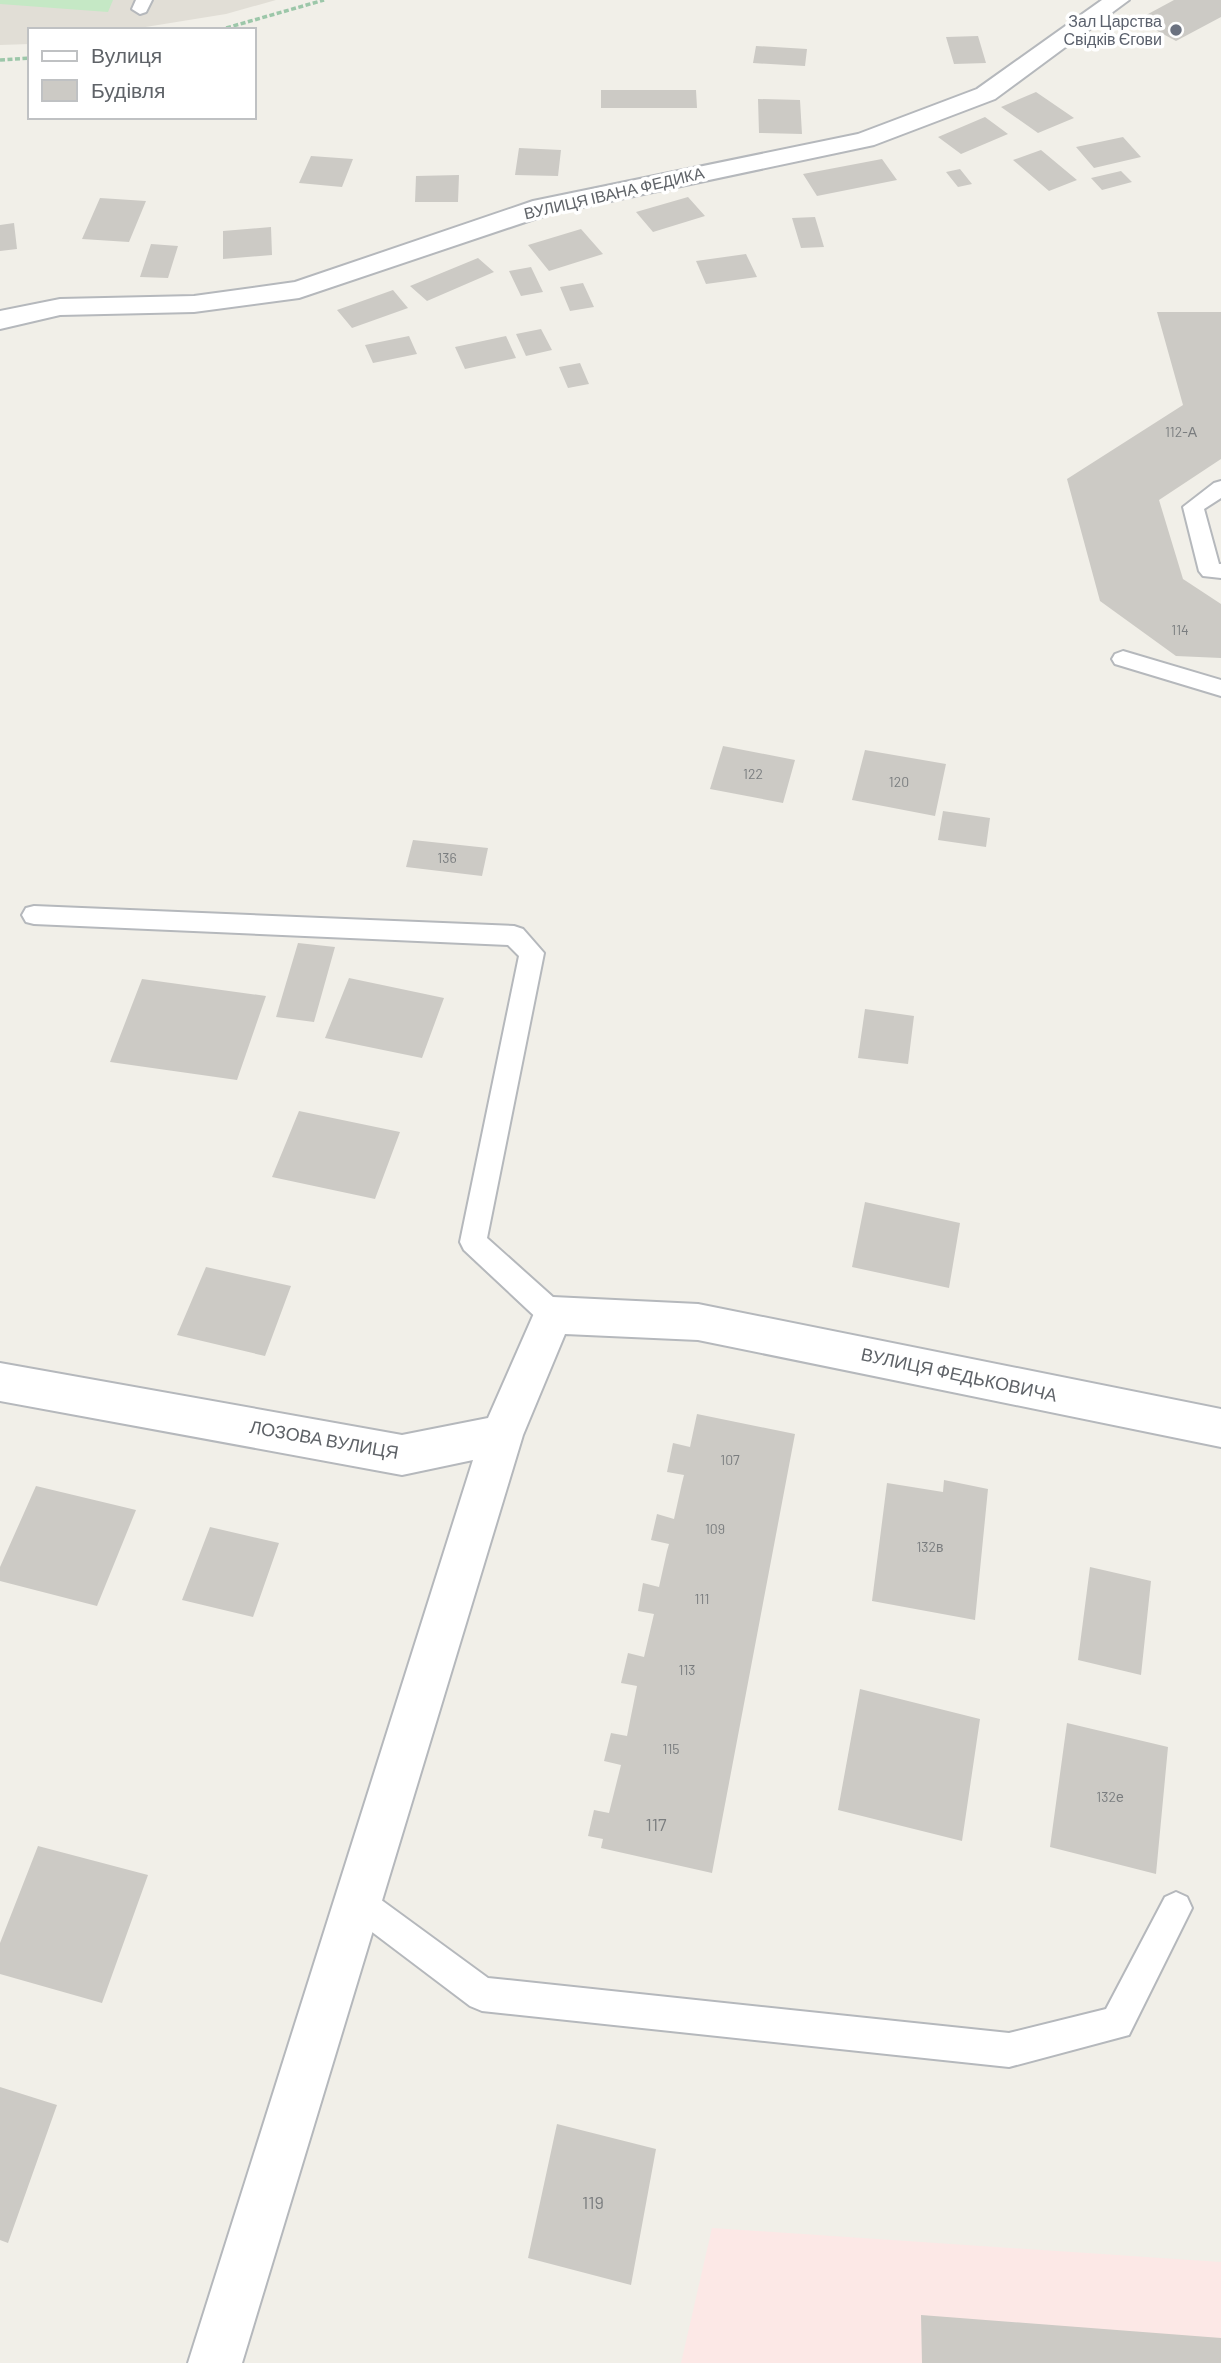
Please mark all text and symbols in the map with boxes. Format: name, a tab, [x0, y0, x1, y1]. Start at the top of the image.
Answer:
place label: Зал Царства Свідків Єгови	[1063, 11, 1162, 48]
marker: Зал Царства Свідків Єгови	[1168, 22, 1184, 38]
legend	[28, 28, 256, 119]
text: Вулиця	[91, 42, 162, 67]
text: Будівля	[91, 77, 165, 102]
street label: ВУЛИЦЯ ІВАНА ФЕДИКА	[522, 162, 706, 222]
house number: 112-А	[1165, 423, 1198, 440]
house number: 114	[1171, 621, 1189, 638]
house number: 122	[743, 765, 763, 782]
house number: 120	[889, 773, 909, 790]
house number: 136	[437, 849, 457, 866]
street label: ВУЛИЦЯ ФЕДЬКОВИЧА	[859, 1342, 1059, 1406]
street label: ЛОЗОВА ВУЛИЦЯ	[248, 1415, 400, 1463]
house number: 107	[720, 1451, 740, 1468]
house number: 109	[705, 1520, 725, 1537]
house number: 132в	[916, 1538, 944, 1555]
house number: 111	[695, 1590, 709, 1607]
house number: 113	[678, 1661, 696, 1678]
house number: 115	[662, 1740, 680, 1757]
house number: 132е	[1096, 1788, 1124, 1805]
house number: 117	[645, 1813, 667, 1835]
house number: 119	[582, 2191, 604, 2213]

